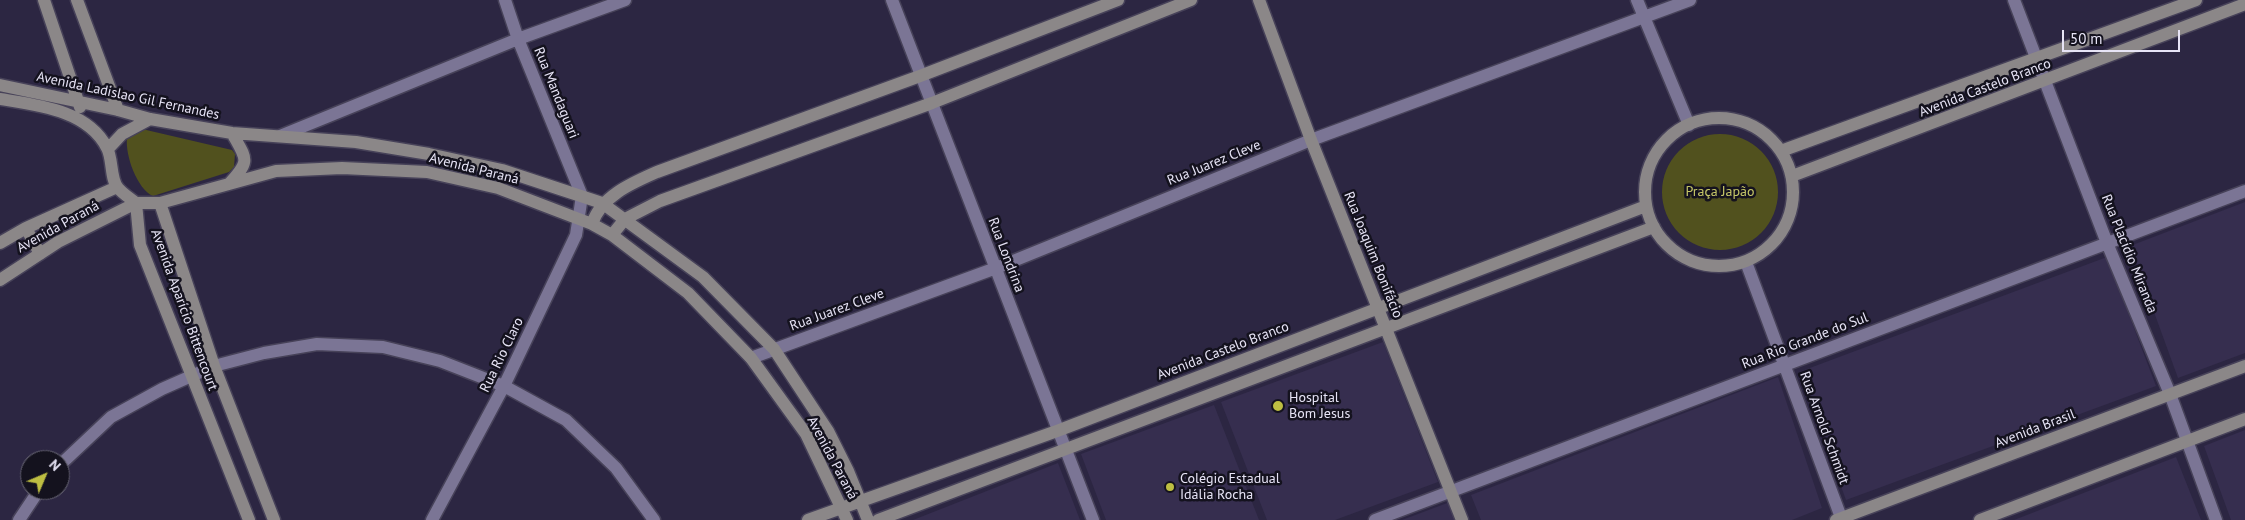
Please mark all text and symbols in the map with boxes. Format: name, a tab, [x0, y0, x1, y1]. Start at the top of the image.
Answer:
scale bar	[2065, 20, 2182, 52]
text: 50 m	[2070, 29, 2103, 48]
street label: Rua Mandaguari	[530, 45, 582, 141]
street label: Avenida Castelo Branco	[1917, 55, 2053, 121]
street label: Avenida Ladislao Gil Fernandes	[35, 68, 221, 124]
street label: Rua Juarez Cleve	[1165, 137, 1263, 189]
street label: Avenida Paraná	[428, 150, 520, 188]
park label: Praça Japão	[1685, 184, 1755, 200]
street label: Rua Joaquim Bonifácio	[1340, 189, 1406, 321]
street label: Rua Placídio Miranda	[2098, 192, 2160, 316]
street label: Avenida Paraná	[14, 197, 102, 257]
street label: Rua Londrina	[984, 215, 1028, 295]
street label: Avenida Aparício Bittencourt	[147, 227, 221, 393]
street label: Rua Juarez Cleve	[787, 285, 887, 335]
street label: Rua Rio Grande do Sul	[1739, 309, 1871, 373]
street label: Rua Rio Claro	[477, 315, 527, 395]
street label: Avenida Castelo Branco	[1155, 318, 1291, 384]
street label: Rua Arnold Schmidt	[1796, 369, 1852, 487]
place label: Hospital Bom Jesus	[1289, 390, 1350, 422]
marker: Hospital Bom Jesus	[1271, 399, 1285, 413]
street label: Avenida Brasil	[1992, 406, 2078, 452]
street label: Avenida Paraná	[803, 414, 861, 502]
north arrow	[20, 450, 70, 500]
text: N	[45, 455, 65, 475]
place label: Colégio Estadual Idália Rocha	[1180, 471, 1280, 504]
marker: Colégio Estadual Idália Rocha	[1164, 481, 1176, 493]

